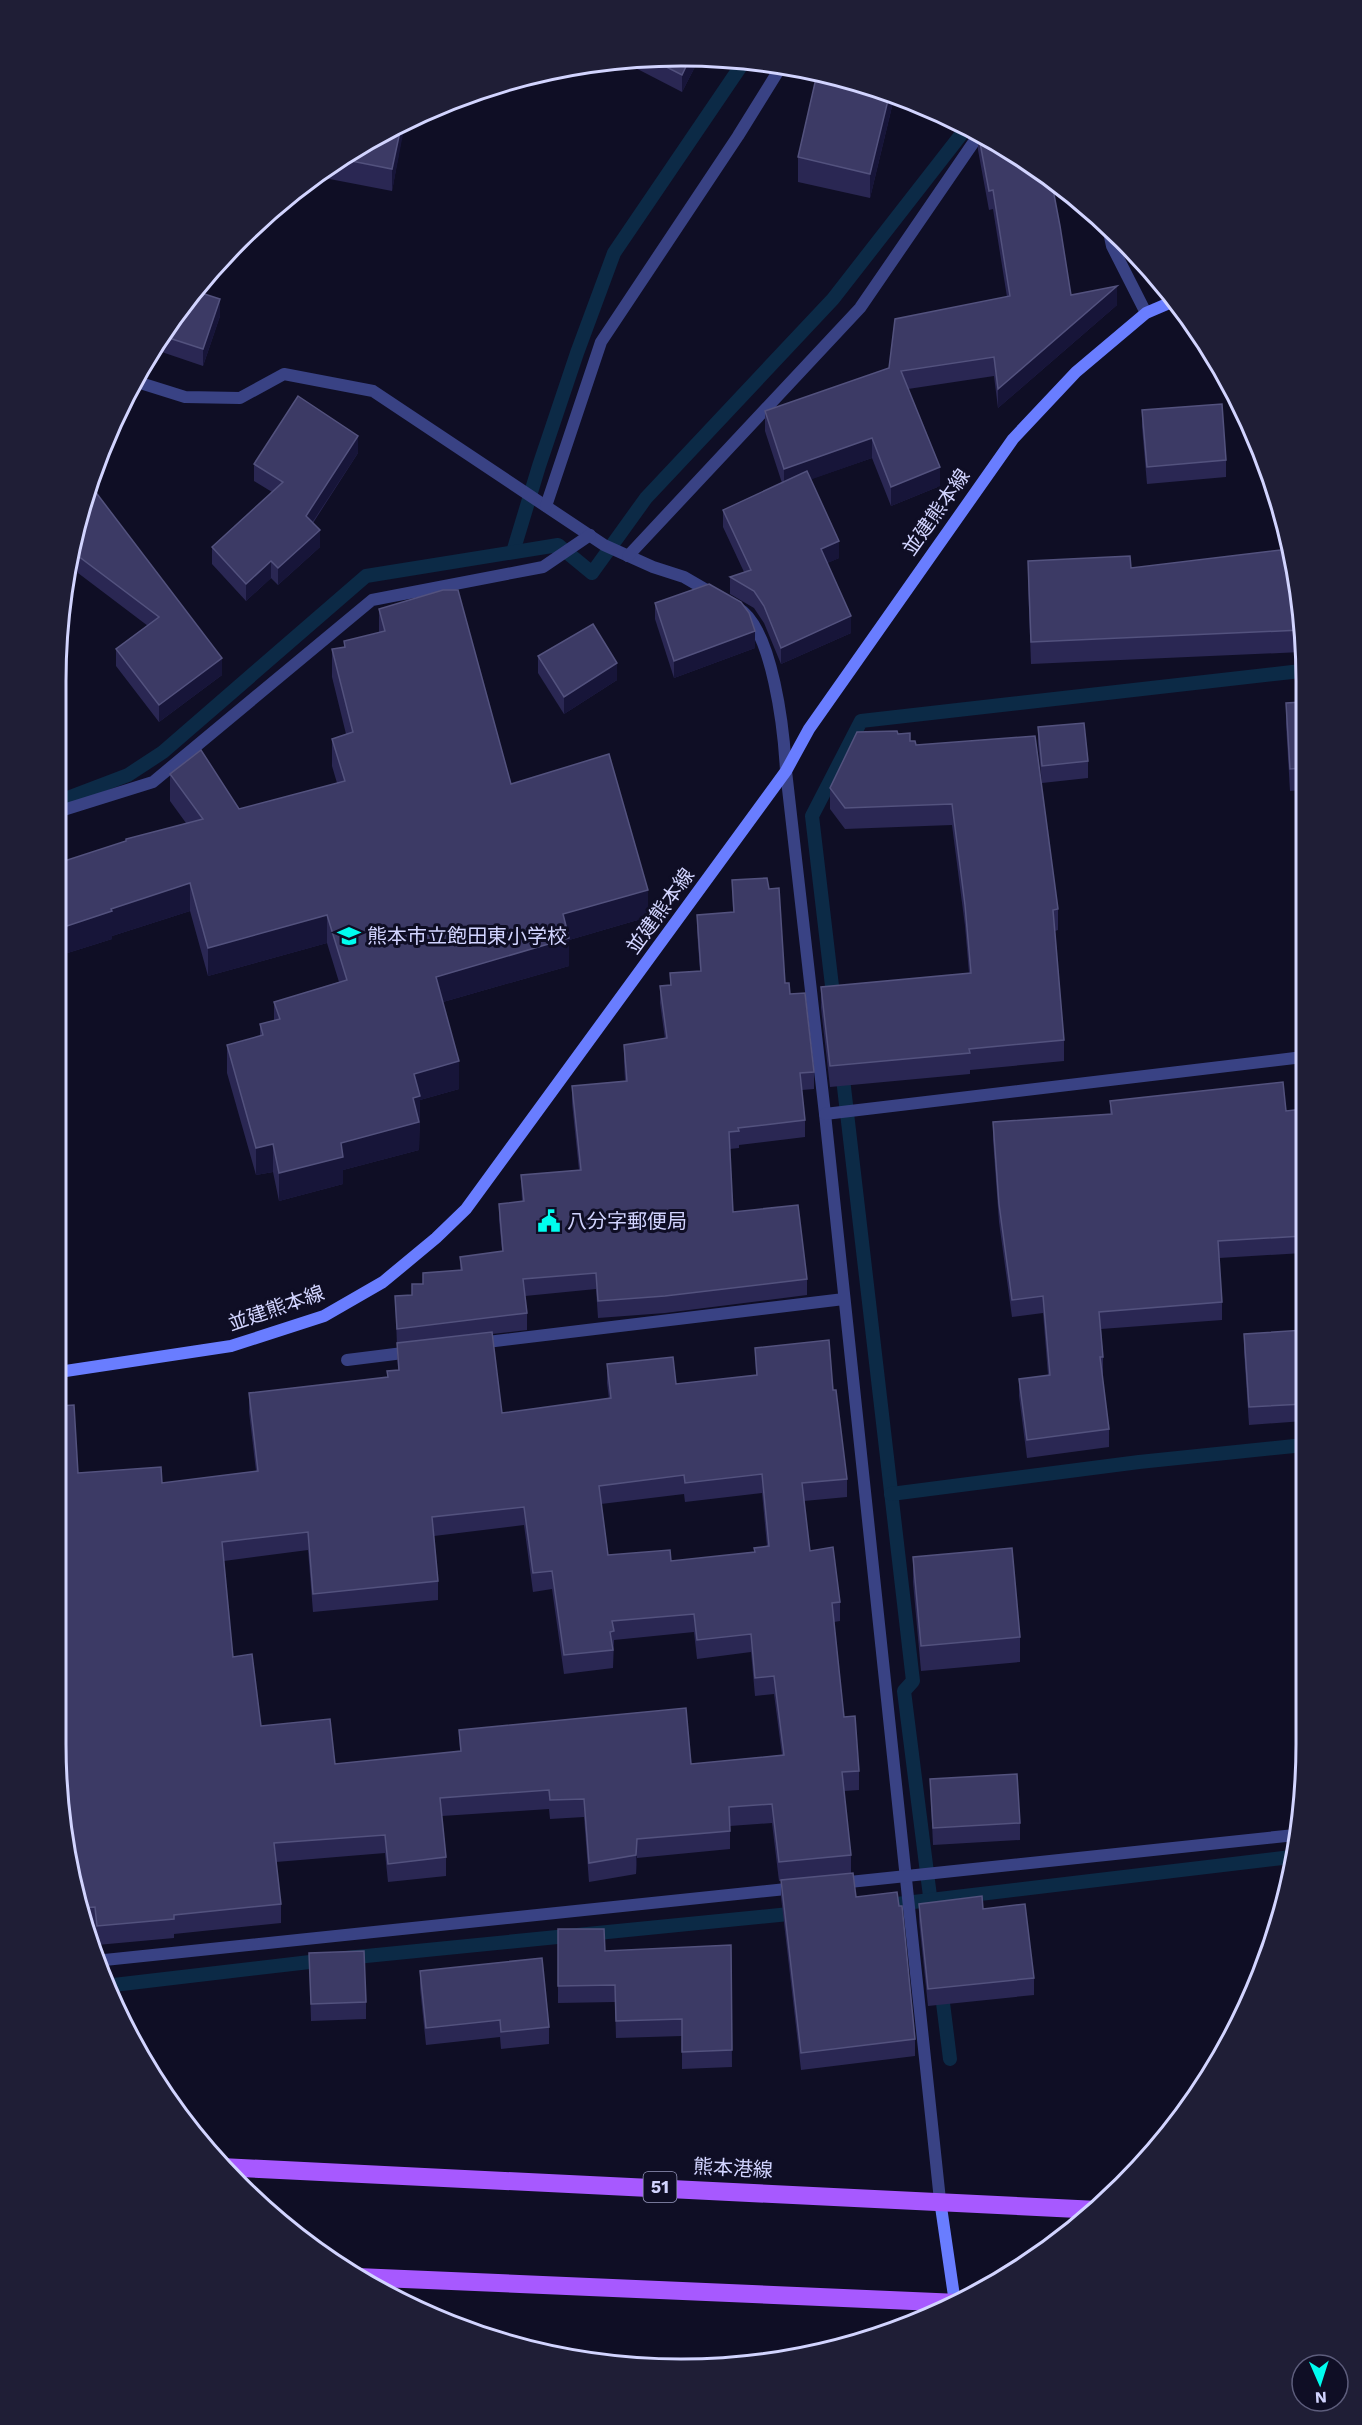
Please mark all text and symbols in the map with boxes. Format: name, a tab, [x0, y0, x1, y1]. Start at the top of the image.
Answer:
street label: 並建熊本線	[897, 464, 975, 560]
street label: 並建熊本線	[621, 863, 699, 959]
school or university icon: 熊本市立飽田東小学校	[336, 923, 362, 949]
place label: 熊本市立飽田東小学校	[367, 924, 567, 948]
public building icon: 八分字郵便局	[536, 1208, 562, 1234]
place label: 八分字郵便局	[567, 1209, 687, 1233]
street label: 並建熊本線	[225, 1280, 327, 1336]
street label: 熊本港線	[692, 2154, 774, 2182]
road number: 51	[644, 2172, 676, 2202]
north arrow	[1290, 2353, 1350, 2413]
text: N	[1314, 2388, 1327, 2407]

